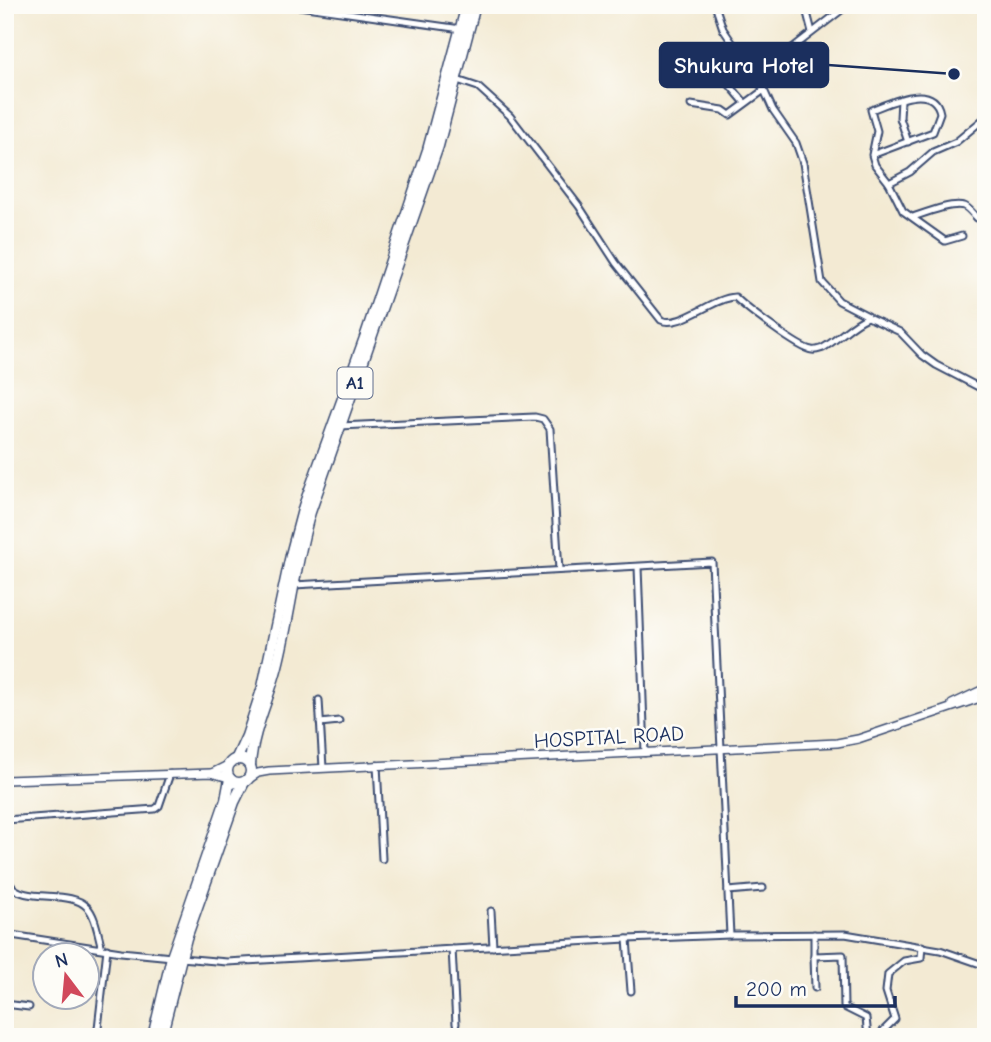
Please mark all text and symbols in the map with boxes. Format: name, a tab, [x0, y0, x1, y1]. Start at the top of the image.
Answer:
callout: Shukura Hotel	[660, 43, 828, 87]
text: Shukura Hotel	[674, 52, 814, 79]
road number: A1	[338, 368, 372, 398]
street label: HOSPITAL ROAD	[533, 721, 685, 753]
north arrow	[32, 940, 102, 1010]
text: N	[53, 948, 71, 973]
scale bar	[736, 965, 895, 1009]
text: 200 m	[746, 977, 807, 1001]

